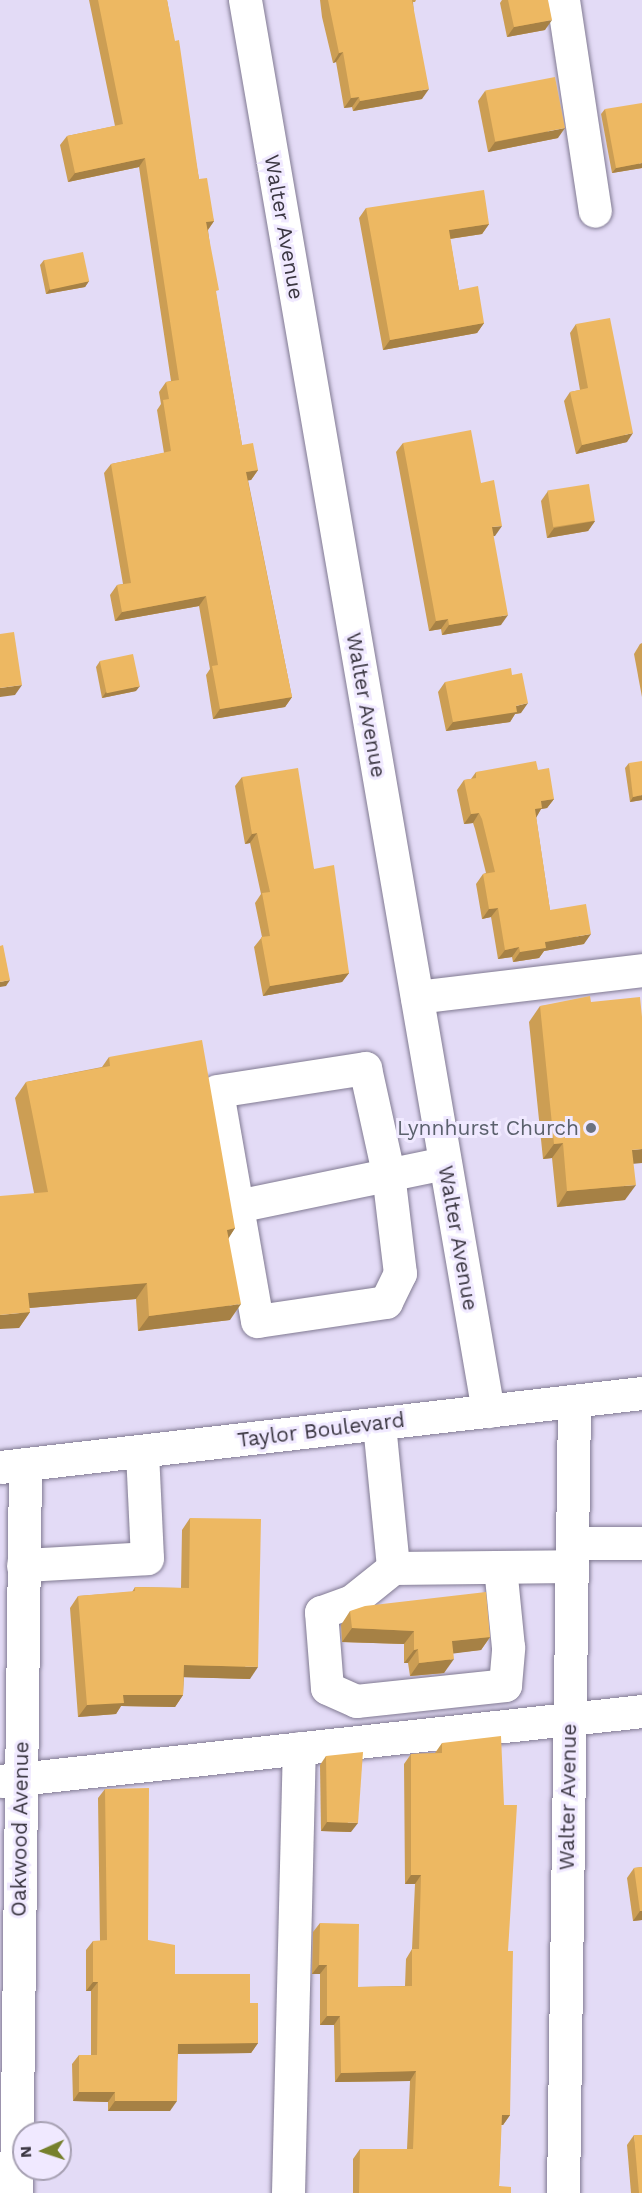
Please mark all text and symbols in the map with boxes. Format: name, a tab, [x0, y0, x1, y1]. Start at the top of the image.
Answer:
street label: Walter Avenue	[259, 152, 309, 302]
street label: Walter Avenue	[341, 630, 391, 780]
place label: Lynnhurst Church	[397, 1115, 579, 1141]
marker: Lynnhurst Church	[584, 1121, 598, 1135]
street label: Walter Avenue	[433, 1163, 483, 1313]
street label: Taylor Boulevard	[236, 1407, 406, 1453]
street label: Walter Avenue	[554, 1723, 582, 1871]
street label: Oakwood Avenue	[6, 1741, 34, 1917]
north arrow	[12, 2121, 72, 2181]
text: N	[16, 2145, 35, 2158]

